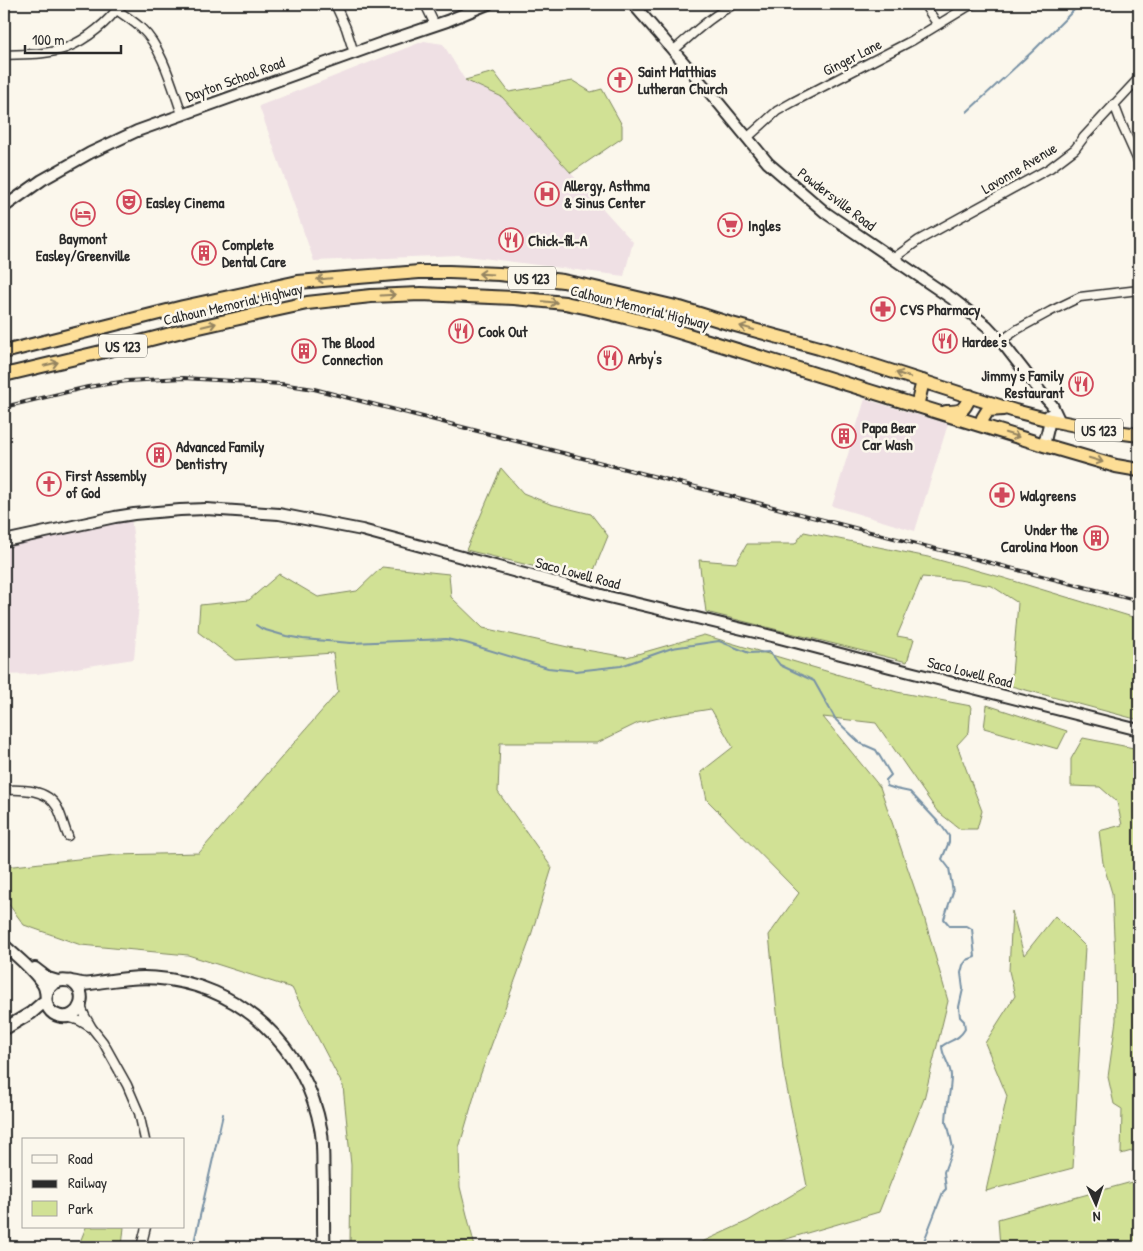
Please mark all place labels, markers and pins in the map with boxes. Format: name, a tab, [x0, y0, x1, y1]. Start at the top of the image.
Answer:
place label: Saint Matthias Lutheran Church	[638, 61, 728, 99]
church icon: Saint Matthias Lutheran Church	[607, 67, 633, 93]
place label: Allergy, Asthma & Sinus Center	[564, 175, 650, 213]
hospital icon: Allergy, Asthma & Sinus Center	[534, 181, 560, 207]
theatre icon: Easley Cinema	[116, 189, 142, 215]
place label: Easley Cinema	[146, 192, 225, 214]
hotel icon: Baymont Easley/Greenville	[70, 201, 96, 227]
supermarket icon: Ingles	[717, 212, 743, 238]
place label: Ingles	[748, 215, 781, 237]
restaurant icon: Chick-fil-A	[498, 227, 524, 253]
place label: Baymont Easley/Greenville	[36, 228, 130, 267]
place label: Chick-fil-A	[528, 230, 588, 251]
place label: Complete Dental Care	[222, 234, 286, 272]
building icon: Complete Dental Care	[191, 240, 217, 266]
pharmacy icon: CVS Pharmacy	[870, 296, 896, 322]
place label: CVS Pharmacy	[900, 299, 981, 321]
restaurant icon: Cook Out	[448, 318, 474, 344]
place label: Cook Out	[478, 321, 528, 342]
restaurant icon: Hardee's	[932, 328, 958, 354]
place label: Hardee's	[962, 331, 1007, 352]
place label: The Blood Connection	[321, 332, 383, 370]
building icon: The Blood Connection	[291, 338, 317, 364]
restaurant icon: Arby's	[597, 345, 623, 371]
place label: Arby's	[628, 348, 662, 370]
place label: Jimmy's Family Restaurant	[981, 365, 1065, 403]
restaurant icon: Jimmy's Family Restaurant	[1068, 371, 1094, 397]
place label: Papa Bear Car Wash	[862, 417, 916, 455]
building icon: Papa Bear Car Wash	[831, 423, 857, 449]
place label: Advanced Family Dentistry	[176, 436, 265, 475]
building icon: Advanced Family Dentistry	[146, 442, 172, 468]
place label: First Assembly of God	[65, 465, 147, 503]
church icon: First Assembly of God	[36, 471, 62, 497]
pharmacy icon: Walgreens	[989, 482, 1015, 508]
place label: Walgreens	[1020, 485, 1076, 507]
place label: Under the Carolina Moon	[1001, 519, 1078, 557]
building icon: Under the Carolina Moon	[1083, 525, 1109, 551]

